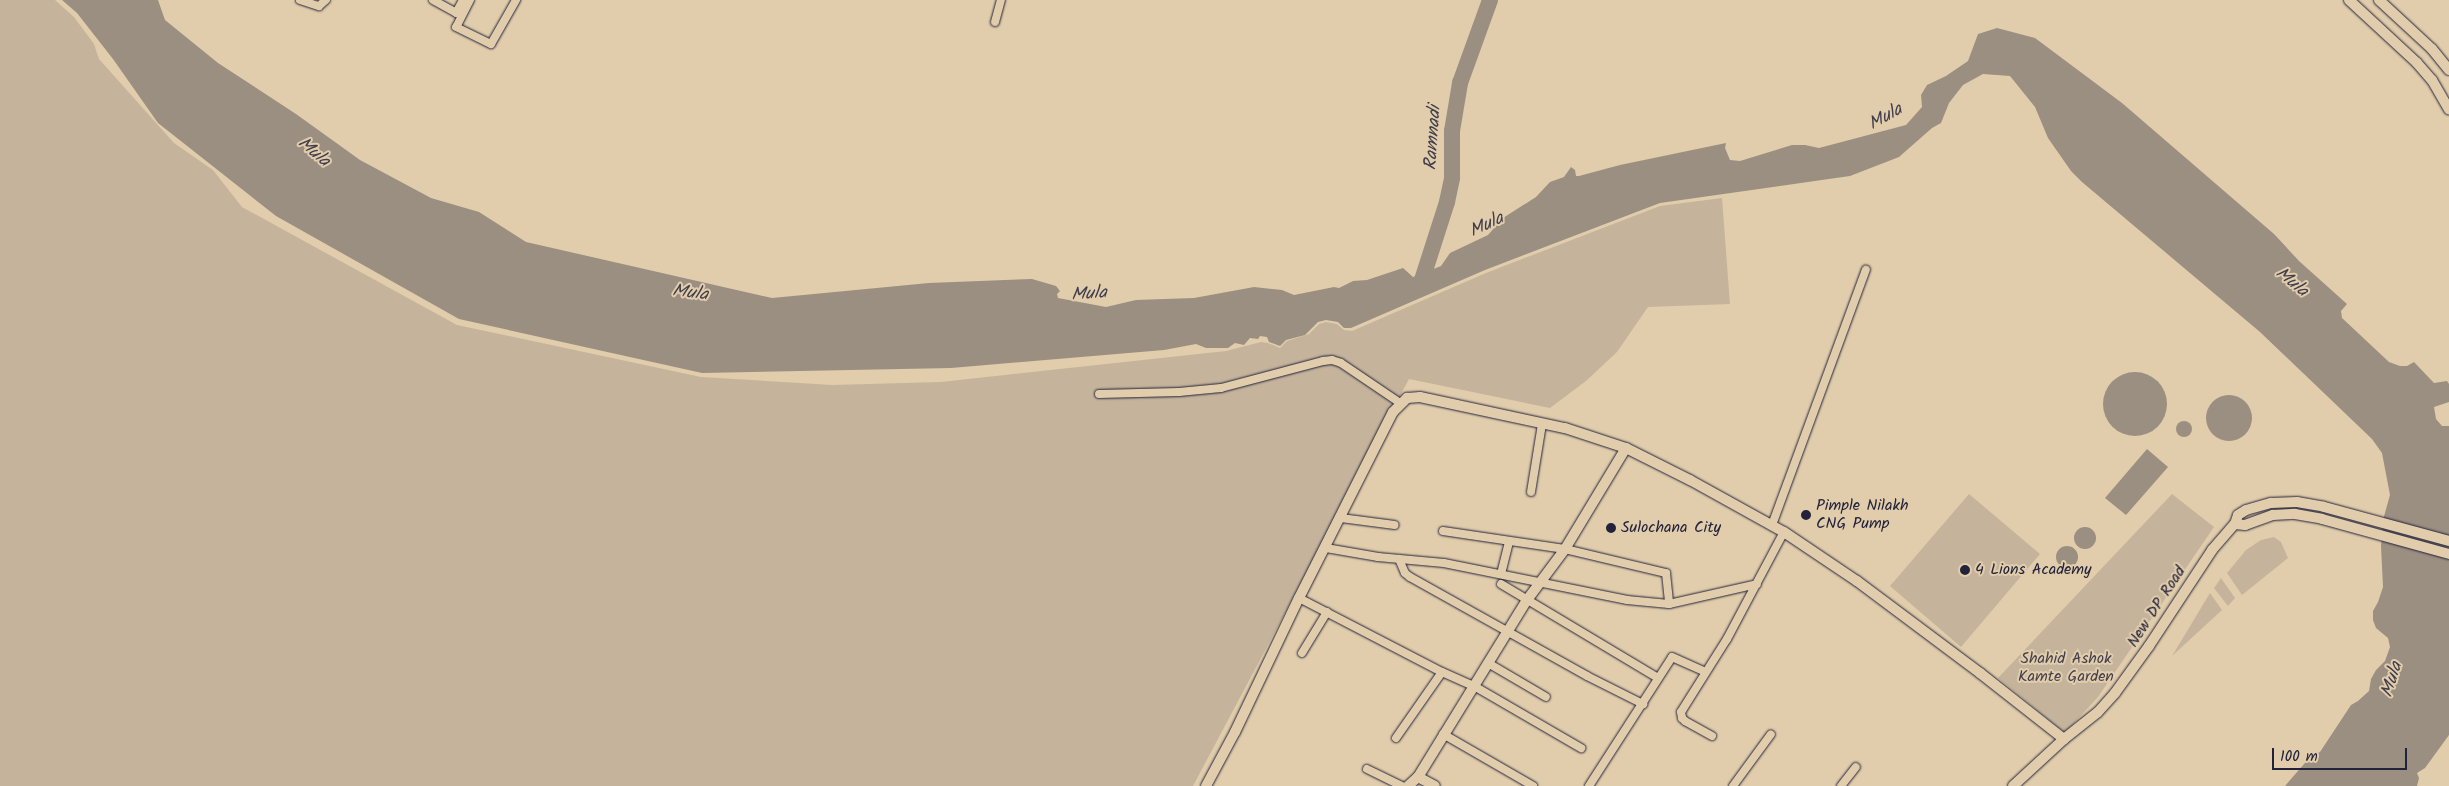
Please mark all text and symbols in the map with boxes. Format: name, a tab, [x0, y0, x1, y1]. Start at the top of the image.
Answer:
water label: Mula	[1865, 100, 1907, 136]
water label: Ramnadi	[1421, 105, 1447, 171]
water label: Mula	[292, 133, 334, 173]
water label: Mula	[1466, 208, 1508, 244]
water label: Mula	[2270, 263, 2312, 303]
water label: Mula	[671, 281, 709, 307]
water label: Mula	[1070, 283, 1108, 307]
place label: Pimple Nilakh CNG Pump	[1816, 496, 1909, 534]
marker: Pimple Nilakh CNG Pump	[1800, 509, 1812, 521]
place label: Sulochana City	[1621, 518, 1721, 538]
marker: Sulochana City	[1605, 522, 1617, 534]
place label: 4 Lions Academy	[1975, 560, 2092, 580]
street label: New DP Road	[2124, 563, 2190, 651]
marker: 4 Lions Academy	[1959, 564, 1971, 576]
park label: Shahid Ashok Kamte Garden	[2018, 649, 2114, 687]
water label: Mula	[2377, 660, 2409, 700]
scale bar	[2274, 738, 2409, 770]
text: 100 m	[2280, 745, 2318, 769]

